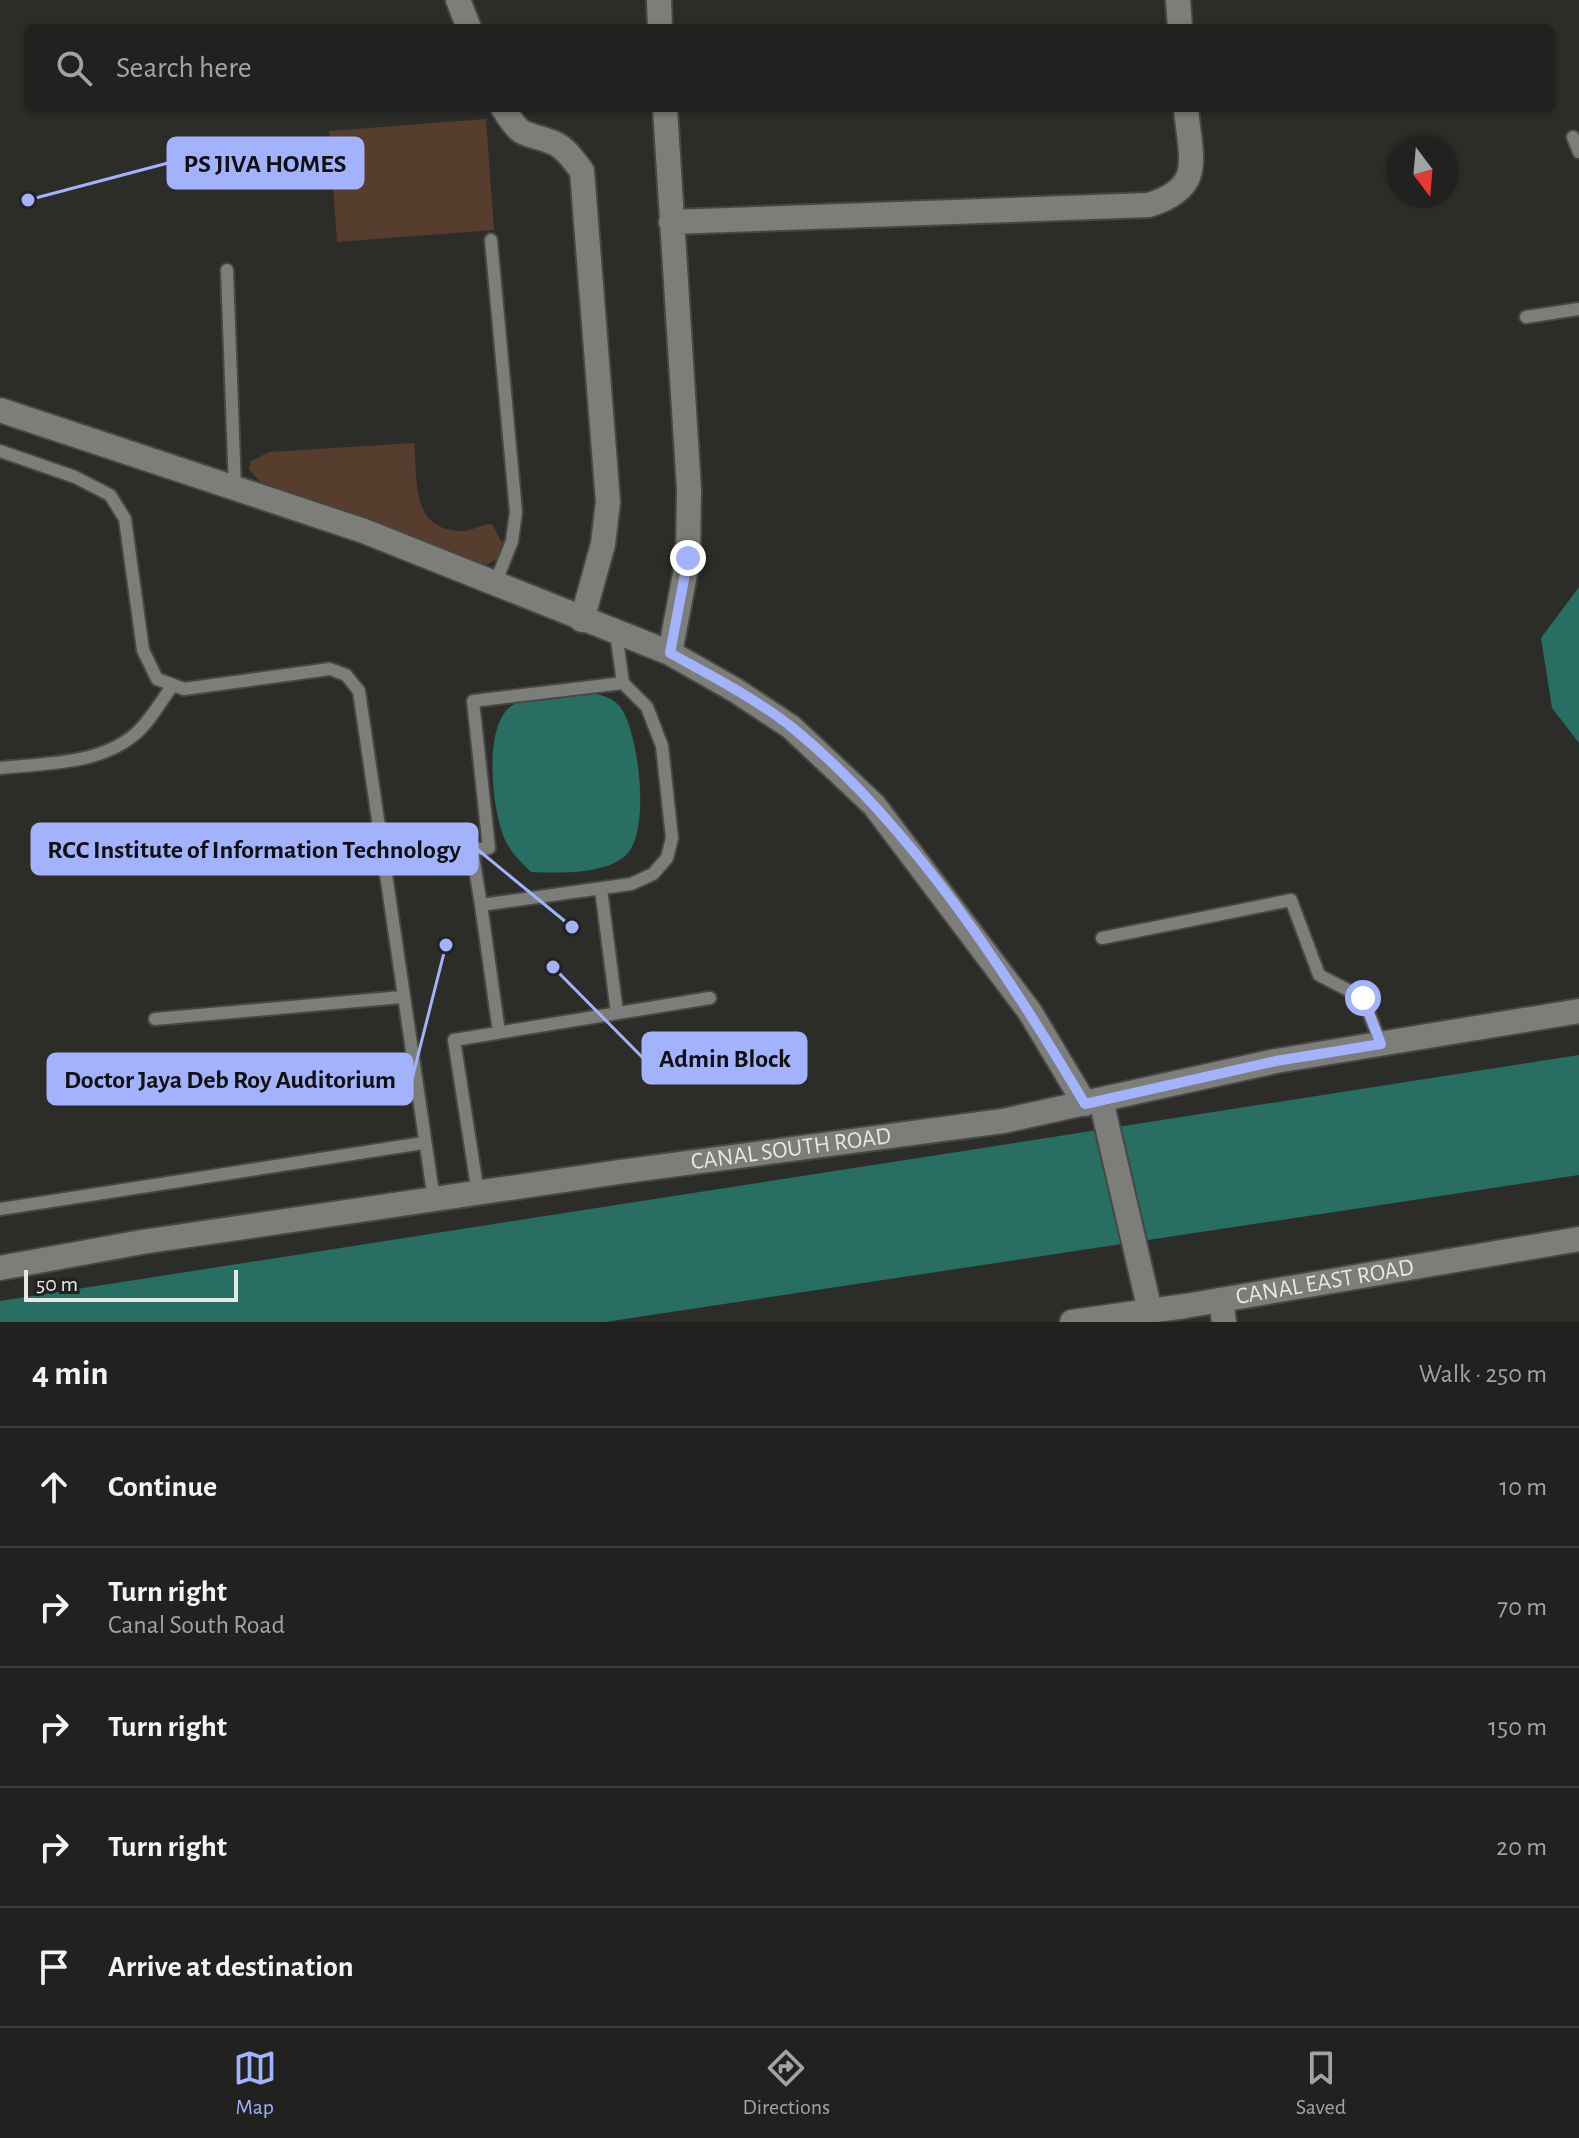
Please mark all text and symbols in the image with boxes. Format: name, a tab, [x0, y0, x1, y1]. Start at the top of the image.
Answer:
search box	[24, 24, 1555, 112]
icon: search	[52, 46, 96, 90]
text: Search here	[116, 53, 252, 83]
north arrow	[1387, 136, 1459, 208]
callout: PS JIVA HOMES	[168, 138, 363, 188]
text: PS JIVA HOMES	[184, 151, 346, 177]
route end	[670, 540, 706, 576]
callout: RCC Institute of Information Technology	[32, 824, 477, 874]
text: RCC Institute of Information Technology	[47, 837, 461, 863]
route start	[1345, 980, 1381, 1016]
callout: Admin Block	[643, 1033, 806, 1083]
text: Admin Block	[659, 1046, 791, 1072]
callout: Doctor Jaya Deb Roy Auditorium	[48, 1054, 412, 1104]
text: Doctor Jaya Deb Roy Auditorium	[64, 1067, 396, 1093]
street label: CANAL SOUTH ROAD	[689, 1124, 893, 1174]
street label: CANAL EAST ROAD	[1234, 1255, 1416, 1309]
scale bar	[24, 1266, 238, 1302]
text: 50 m	[36, 1273, 78, 1295]
text: 4 min	[32, 1357, 109, 1391]
text: Walk · 250 m	[1419, 1361, 1547, 1387]
icon: ahead	[32, 1465, 76, 1509]
text: Continue	[108, 1472, 217, 1502]
text: 10 m	[1499, 1474, 1547, 1500]
text: Turn right	[108, 1577, 227, 1607]
icon: right	[32, 1585, 76, 1629]
text: 70 m	[1497, 1594, 1547, 1620]
text: Canal South Road	[108, 1612, 285, 1638]
icon: right	[32, 1705, 76, 1749]
text: Turn right	[108, 1712, 227, 1742]
text: 150 m	[1488, 1714, 1547, 1740]
icon: right	[32, 1825, 76, 1869]
text: Turn right	[108, 1832, 227, 1862]
text: 20 m	[1496, 1834, 1547, 1860]
icon: arrive	[32, 1945, 76, 1989]
text: Arrive at destination	[108, 1952, 354, 1982]
tab: Map	[233, 2046, 277, 2120]
tab: Directions	[742, 2046, 830, 2120]
tab: Saved	[1296, 2046, 1346, 2120]

